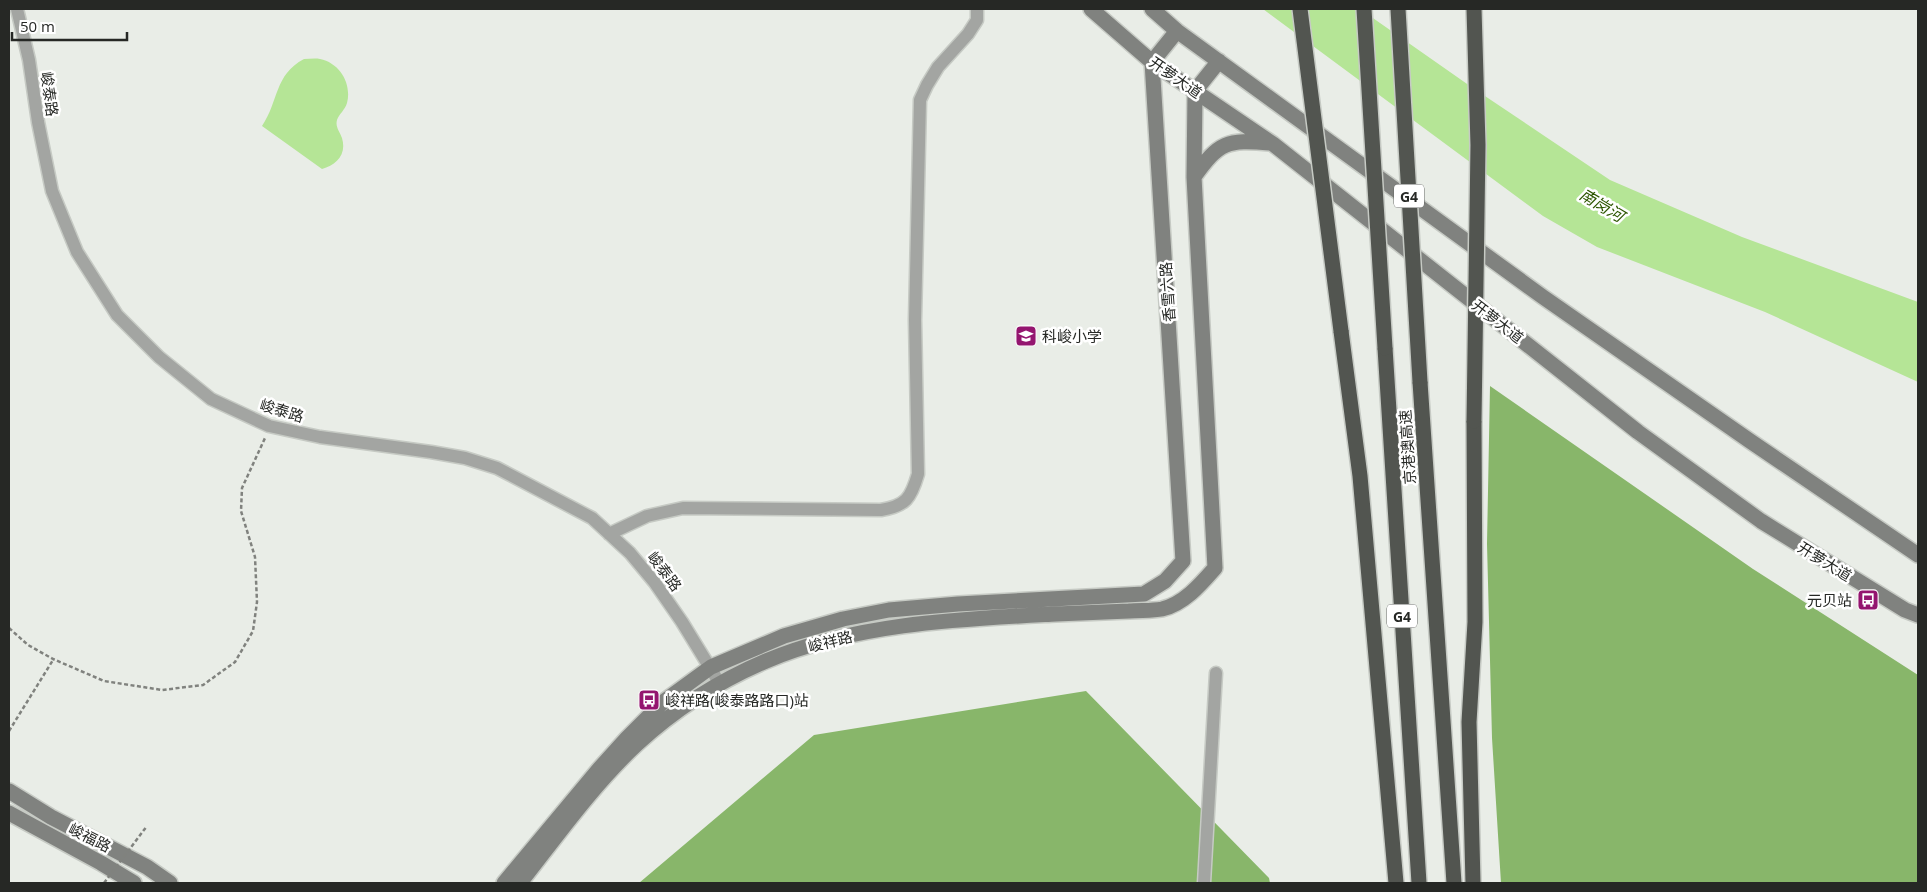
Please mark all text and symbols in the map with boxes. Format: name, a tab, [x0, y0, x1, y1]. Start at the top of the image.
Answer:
scale bar	[12, 10, 128, 42]
text: 50 m	[20, 16, 55, 36]
street label: 开萝大道	[1146, 52, 1206, 102]
street label: 峻泰路	[37, 70, 63, 118]
water label: 南岗河	[1576, 183, 1631, 228]
road number: G4	[1394, 185, 1424, 208]
street label: 香雪六路	[1155, 261, 1179, 323]
street label: 开萝大道	[1468, 295, 1528, 347]
school or university icon: 科峻小学	[1014, 324, 1038, 348]
place label: 科峻小学	[1042, 326, 1102, 346]
street label: 峻泰路	[258, 394, 306, 426]
street label: 京港澳高速	[1394, 409, 1420, 485]
street label: 开萝大道	[1794, 537, 1856, 585]
street label: 峻泰路	[643, 547, 687, 595]
bus stop icon: 元贝站	[1856, 588, 1880, 612]
place label: 元贝站	[1807, 590, 1852, 610]
road number: G4	[1387, 604, 1417, 628]
street label: 峻祥路	[806, 626, 854, 656]
bus stop icon: 峻祥路(峻泰路路口)站	[637, 688, 661, 712]
place label: 峻祥路(峻泰路路口)站	[665, 690, 809, 710]
street label: 峻福路	[65, 818, 115, 856]

